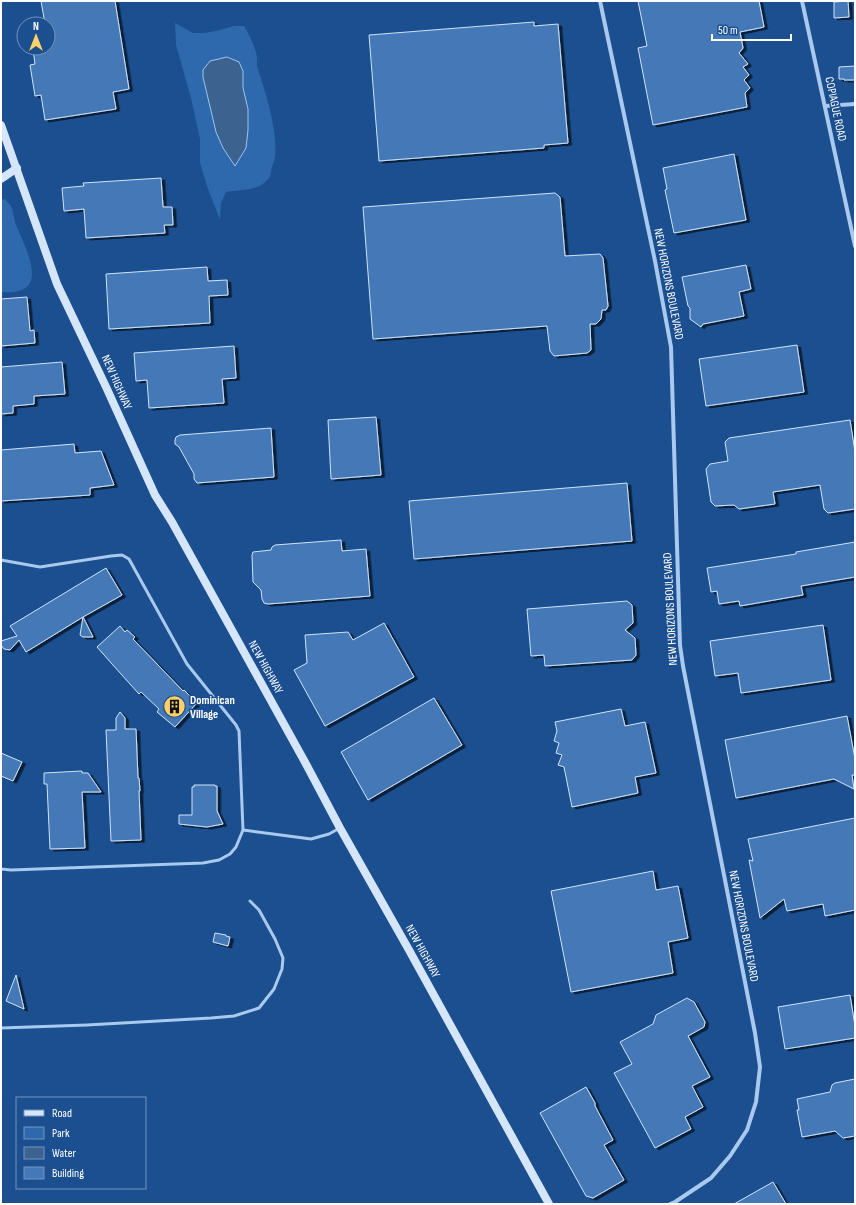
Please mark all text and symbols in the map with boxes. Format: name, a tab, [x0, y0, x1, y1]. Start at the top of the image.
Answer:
north arrow	[16, 16, 56, 56]
scale bar	[712, 16, 791, 42]
text: N	[33, 20, 39, 33]
text: 50 m	[718, 23, 738, 38]
street label: COPIAGUE ROAD	[821, 76, 850, 143]
street label: NEW HORIZONS BOULEVARD	[650, 227, 687, 341]
street label: NEW HIGHWAY	[98, 352, 135, 412]
street label: NEW HORIZONS BOULEVARD	[660, 552, 681, 666]
street label: NEW HIGHWAY	[245, 638, 286, 696]
place label: Dominican Village	[190, 693, 235, 722]
building icon: Dominican Village	[162, 694, 188, 720]
street label: NEW HORIZONS BOULEVARD	[725, 869, 762, 983]
street label: NEW HIGHWAY	[402, 922, 443, 980]
legend	[16, 1097, 146, 1189]
text: Road	[52, 1106, 72, 1121]
text: Park	[52, 1126, 70, 1141]
text: Water	[52, 1146, 76, 1161]
text: Building	[52, 1166, 84, 1181]

